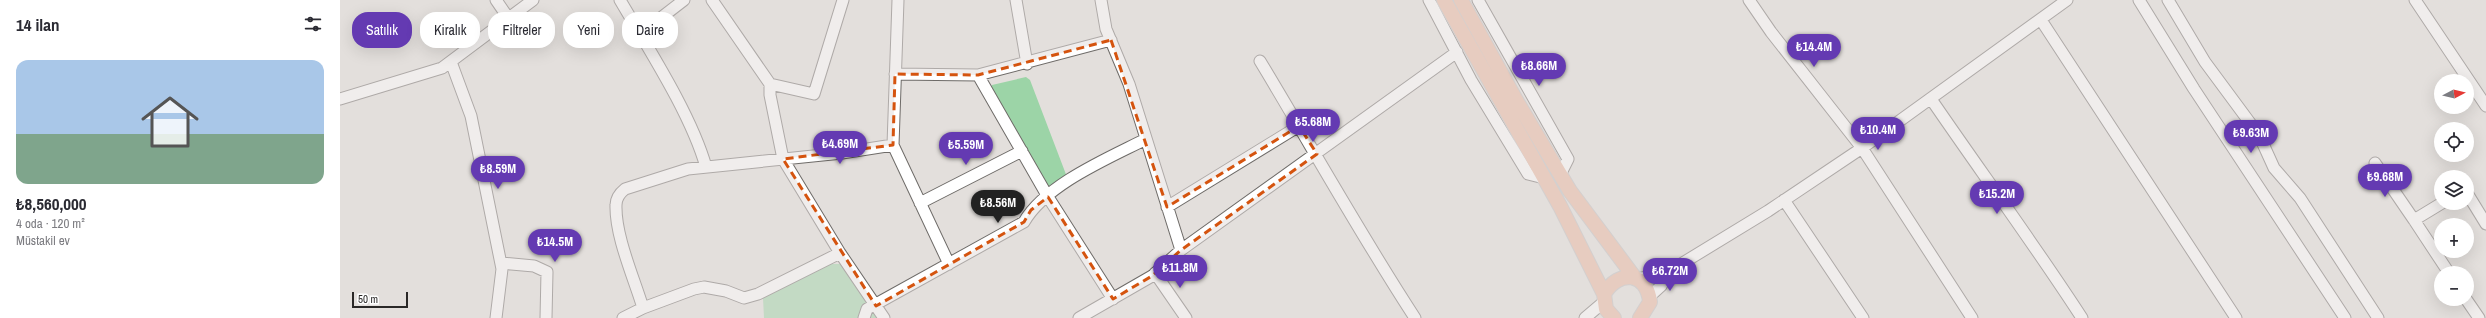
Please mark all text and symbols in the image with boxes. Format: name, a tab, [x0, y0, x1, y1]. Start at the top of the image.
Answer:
chip: Satılık	[352, 12, 412, 48]
chip: Kiralık	[420, 12, 480, 48]
chip: Filtreler	[488, 12, 555, 48]
chip: Yeni	[563, 12, 614, 48]
chip: Daire	[622, 12, 678, 48]
text: 14 ilan	[16, 13, 59, 36]
icon: filters	[302, 13, 324, 35]
pin: ₺14.4M	[1781, 34, 1847, 68]
text: ₺14.4M	[1796, 38, 1832, 55]
pin: ₺8.66M	[1506, 53, 1572, 87]
text: ₺8.66M	[1521, 57, 1557, 74]
north arrow	[2434, 74, 2474, 114]
map controls	[2434, 74, 2474, 306]
icon: home	[134, 86, 206, 158]
pin: ₺5.68M	[1280, 109, 1346, 143]
text: ₺5.68M	[1295, 113, 1331, 130]
pin: ₺10.4M	[1845, 117, 1911, 151]
pin: ₺9.63M	[2218, 120, 2284, 154]
text: ₺10.4M	[1860, 121, 1896, 138]
button: locate	[2434, 122, 2474, 162]
text: ₺9.63M	[2233, 124, 2269, 141]
pin: ₺4.69M	[807, 131, 873, 165]
pin: ₺5.59M	[933, 132, 999, 166]
text: ₺4.69M	[822, 135, 858, 152]
text: ₺5.59M	[948, 136, 984, 153]
pin: ₺8.59M	[465, 156, 531, 190]
text: ₺8.59M	[480, 160, 516, 177]
pin: ₺9.68M	[2352, 164, 2418, 198]
text: ₺9.68M	[2367, 168, 2403, 185]
button: layers	[2434, 170, 2474, 210]
pin: ₺15.2M	[1964, 181, 2030, 215]
text: ₺15.2M	[1979, 185, 2015, 202]
pin: ₺8.56M	[965, 190, 1031, 224]
text: ₺8,560,000	[16, 192, 87, 215]
text: ₺8.56M	[980, 194, 1016, 211]
text: 4 oda · 120 m²	[16, 215, 85, 232]
button: +	[2434, 218, 2474, 258]
pin: ₺14.5M	[522, 229, 588, 263]
text: Müstakil ev	[16, 232, 70, 249]
text: ₺14.5M	[537, 233, 573, 250]
pin: ₺11.8M	[1147, 255, 1213, 289]
pin: ₺6.72M	[1637, 258, 1703, 292]
text: ₺11.8M	[1162, 259, 1198, 276]
text: ₺6.72M	[1652, 262, 1688, 279]
button: −	[2434, 266, 2474, 306]
scale bar	[352, 290, 408, 309]
text: 50 m	[358, 292, 378, 306]

